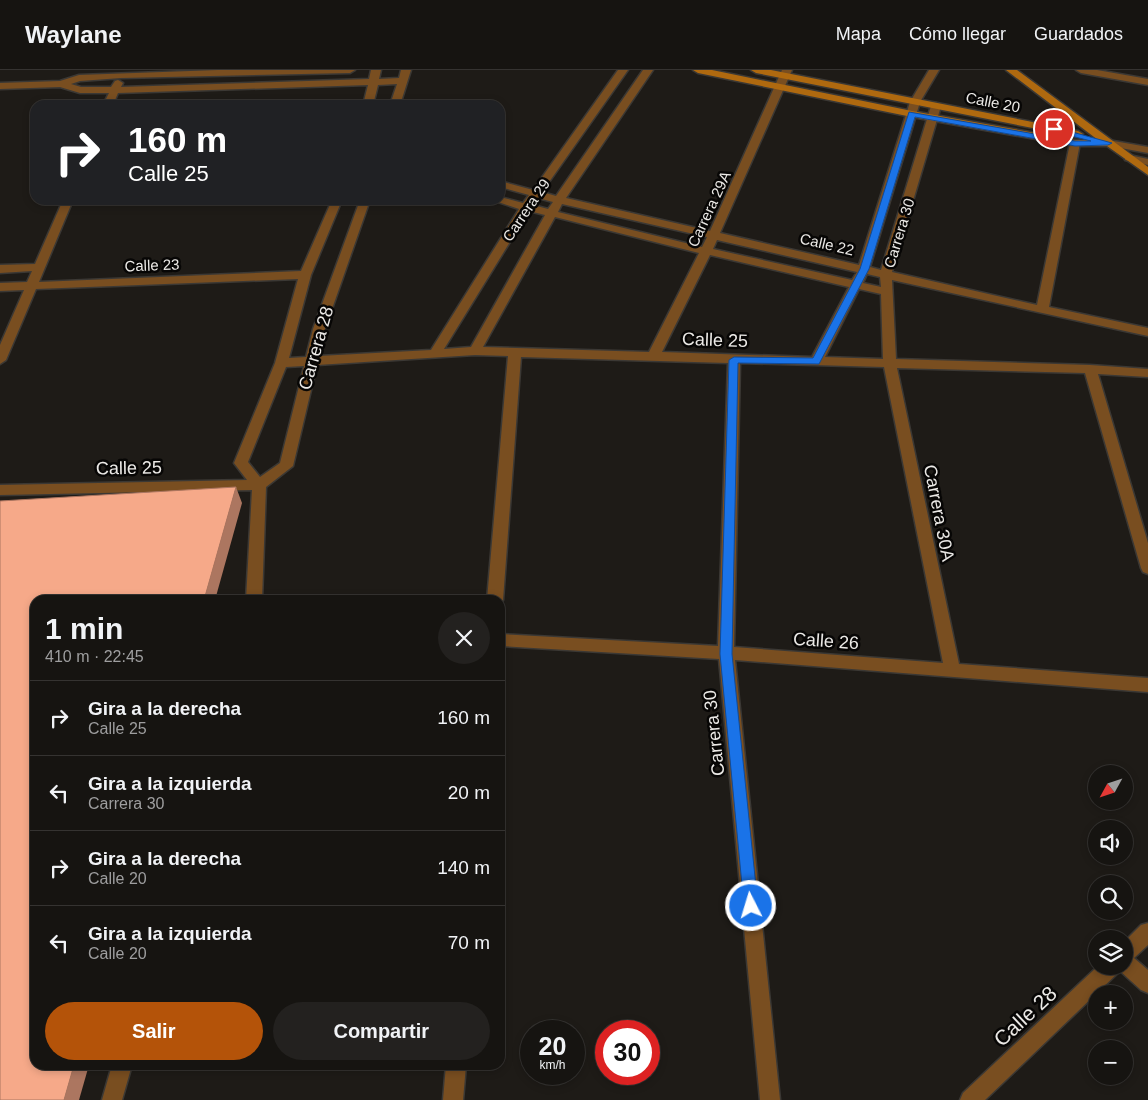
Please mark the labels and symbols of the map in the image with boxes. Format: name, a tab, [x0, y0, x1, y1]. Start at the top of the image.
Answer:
street label: Calle 20	[964, 88, 1022, 116]
pin	[1033, 108, 1075, 150]
street label: Carrera 29A	[684, 168, 734, 250]
street label: Carrera 29	[499, 176, 553, 244]
street label: Carrera 30	[880, 196, 918, 270]
street label: Calle 22	[798, 230, 856, 258]
street label: Calle 23	[124, 256, 180, 274]
street label: Carrera 28	[295, 304, 337, 392]
street label: Calle 25	[682, 329, 748, 351]
street label: Calle 25	[96, 457, 162, 479]
street label: Carrera 30A	[920, 463, 958, 563]
street label: Calle 26	[792, 629, 860, 653]
street label: Carrera 30	[700, 689, 728, 777]
north arrow	[1088, 765, 1132, 810]
position arrow	[724, 879, 776, 931]
street label: Calle 28	[989, 981, 1061, 1051]
speed limit sign: 30	[595, 1020, 660, 1085]

